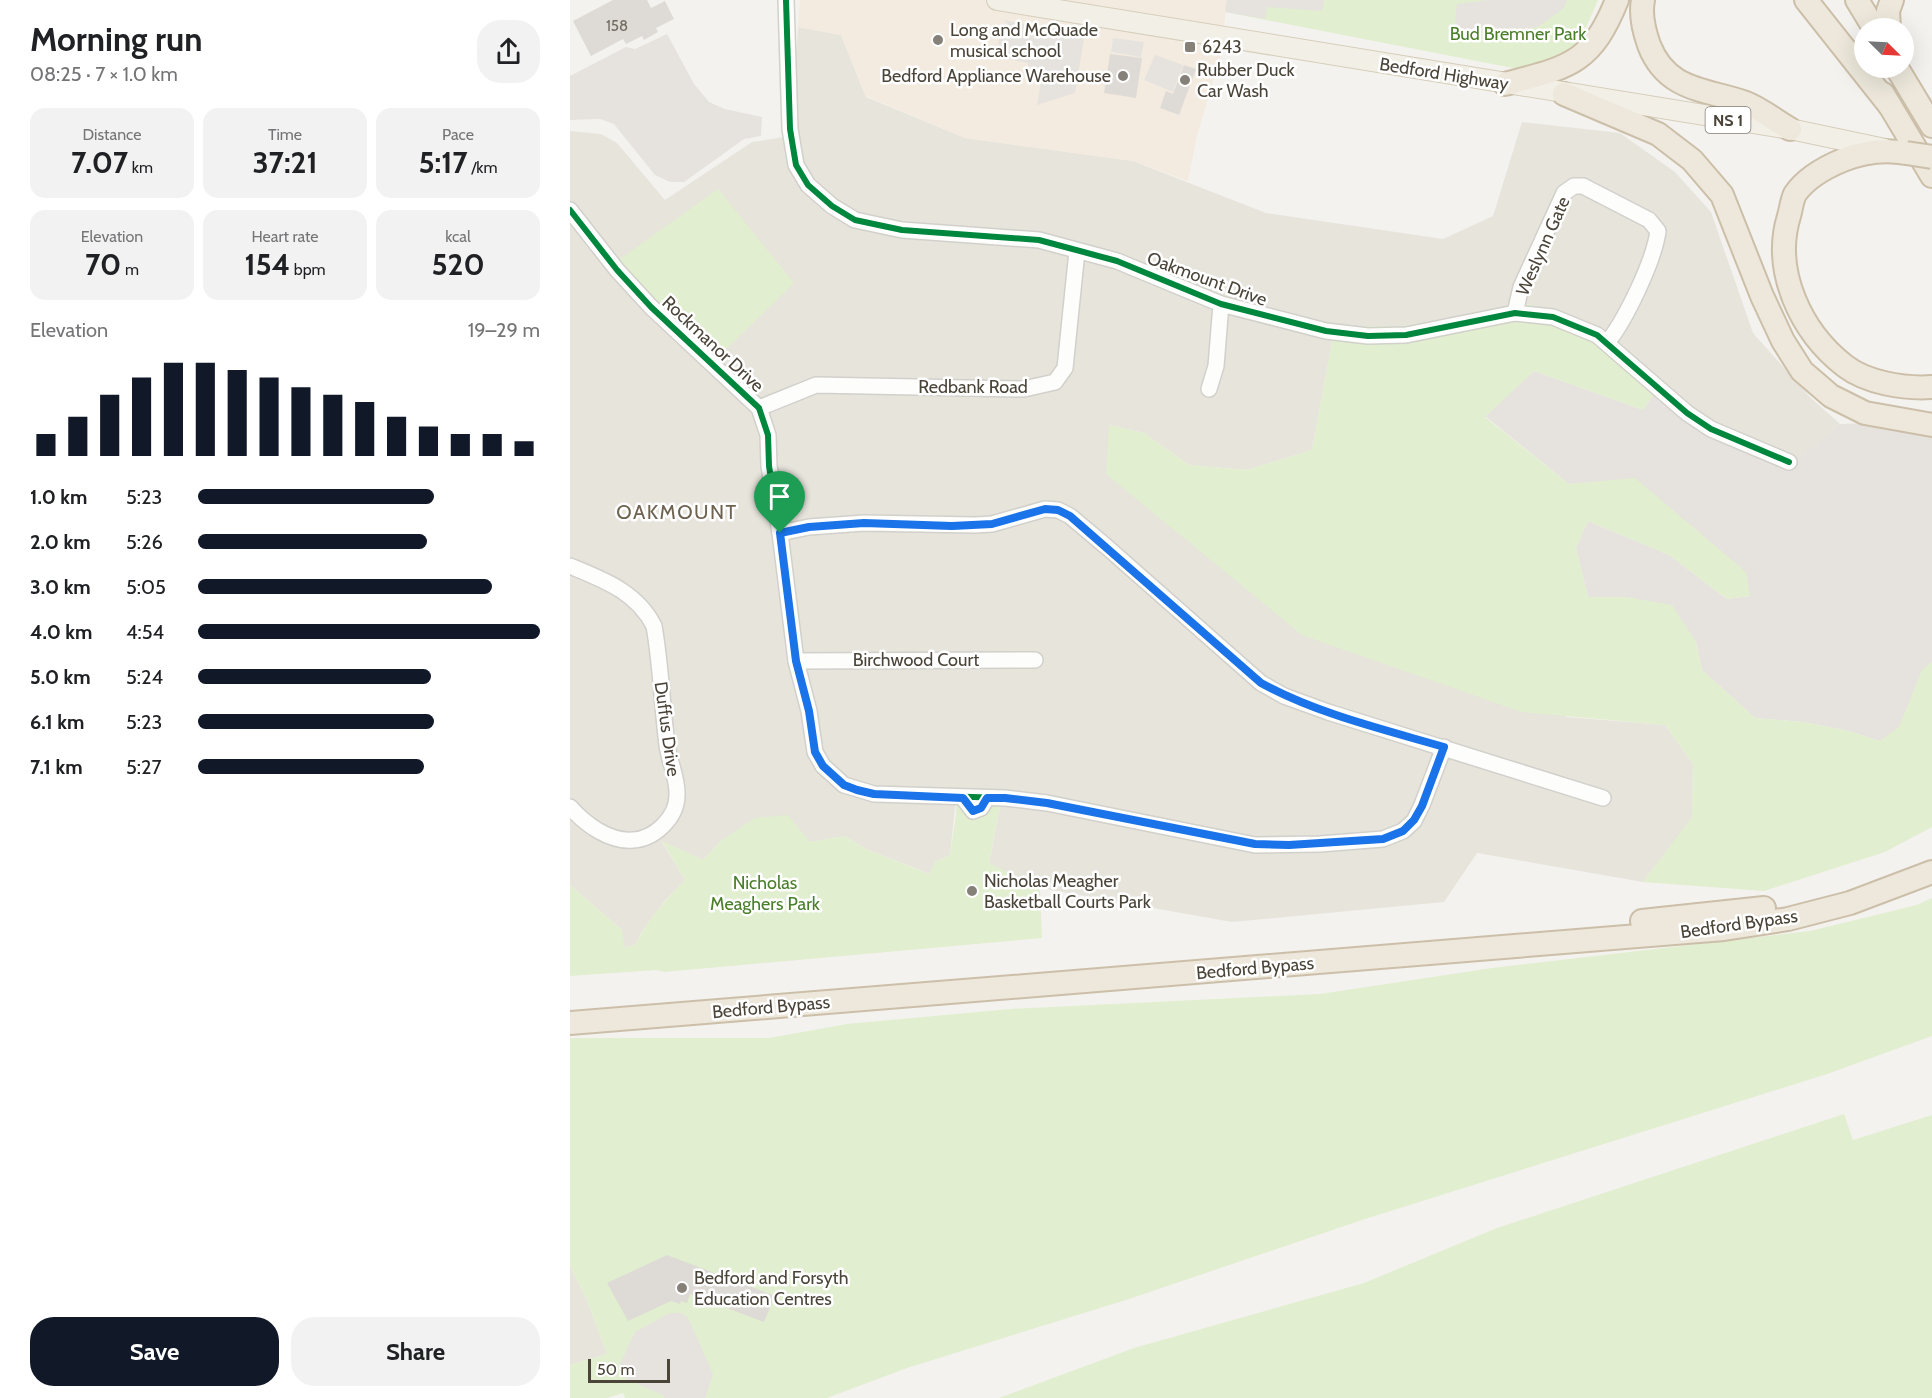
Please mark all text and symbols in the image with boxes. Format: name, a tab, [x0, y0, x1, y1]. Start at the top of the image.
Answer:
house number: 158	[606, 17, 628, 35]
north arrow	[1854, 18, 1914, 78]
map controls	[1854, 18, 1914, 78]
text: Morning run	[30, 19, 202, 59]
place label: Long and McQuade musical school	[950, 19, 1098, 62]
button: share	[477, 20, 540, 83]
park label: Bud Bremner Park	[1450, 23, 1587, 45]
marker: Long and McQuade musical school	[931, 33, 945, 47]
place label: 6243	[1202, 36, 1242, 58]
marker: 6243	[1183, 40, 1197, 54]
street label: Bedford Highway	[1378, 53, 1510, 95]
place label: Rubber Duck Car Wash	[1197, 59, 1296, 102]
text: 08:25 · 7 × 1.0 km	[30, 62, 178, 86]
place label: Bedford Appliance Warehouse	[881, 65, 1111, 87]
marker: Bedford Appliance Warehouse	[1116, 69, 1130, 83]
marker: Rubber Duck Car Wash	[1178, 73, 1192, 87]
road number: NS 1	[1706, 107, 1750, 133]
text: Distance	[83, 125, 141, 144]
text: Time	[268, 125, 302, 144]
text: Pace	[442, 125, 474, 144]
text: 7.07	[71, 144, 128, 181]
text: 37:21	[252, 144, 318, 181]
text: 5:17	[418, 144, 468, 181]
text: km	[128, 158, 153, 177]
text: /km	[468, 158, 498, 177]
street label: Weslynn Gate	[1511, 193, 1575, 299]
text: Elevation	[81, 227, 143, 246]
text: Heart rate	[252, 227, 318, 246]
text: kcal	[445, 227, 471, 246]
text: 70	[85, 246, 121, 283]
text: 154	[244, 246, 290, 283]
text: 520	[431, 246, 485, 283]
street label: Oakmount Drive	[1144, 247, 1270, 311]
text: m	[121, 260, 139, 279]
text: bpm	[290, 260, 326, 279]
street label: Rockmanor Drive	[658, 291, 768, 397]
text: Elevation	[30, 318, 108, 342]
text: 19–29 m	[468, 318, 540, 342]
street label: Redbank Road	[918, 376, 1028, 398]
pin	[754, 471, 805, 533]
icon: arrive	[763, 480, 796, 513]
text: 1.0 km	[30, 485, 87, 509]
text: 5:23	[126, 485, 162, 509]
district label: OAKMOUNT	[616, 500, 738, 524]
text: 2.0 km	[30, 530, 91, 554]
text: 5:26	[126, 530, 163, 554]
text: 3.0 km	[30, 575, 91, 599]
text: 5:05	[126, 575, 166, 599]
text: 4.0 km	[30, 620, 92, 644]
text: 4:54	[126, 620, 164, 644]
street label: Birchwood Court	[853, 649, 979, 671]
text: 5.0 km	[30, 665, 91, 689]
text: 5:24	[126, 665, 163, 689]
street label: Duffus Drive	[649, 680, 685, 778]
text: 6.1 km	[30, 710, 84, 734]
text: 5:23	[126, 710, 162, 734]
text: 7.1 km	[30, 755, 83, 779]
text: 5:27	[126, 755, 162, 779]
place label: Nicholas Meagher Basketball Courts Park	[984, 870, 1152, 913]
park label: Nicholas Meaghers Park	[710, 872, 821, 915]
marker: Nicholas Meagher Basketball Courts Park	[965, 884, 979, 898]
street label: Bedford Bypass	[1679, 905, 1799, 943]
street label: Bedford Bypass	[1195, 952, 1315, 984]
street label: Bedford Bypass	[711, 991, 831, 1023]
place label: Bedford and Forsyth Education Centres	[694, 1267, 848, 1310]
marker: Bedford and Forsyth Education Centres	[675, 1281, 689, 1295]
button: Save	[30, 1317, 279, 1386]
button: Share	[291, 1317, 540, 1386]
scale bar	[588, 1356, 670, 1384]
text: 50 m	[597, 1360, 634, 1379]

